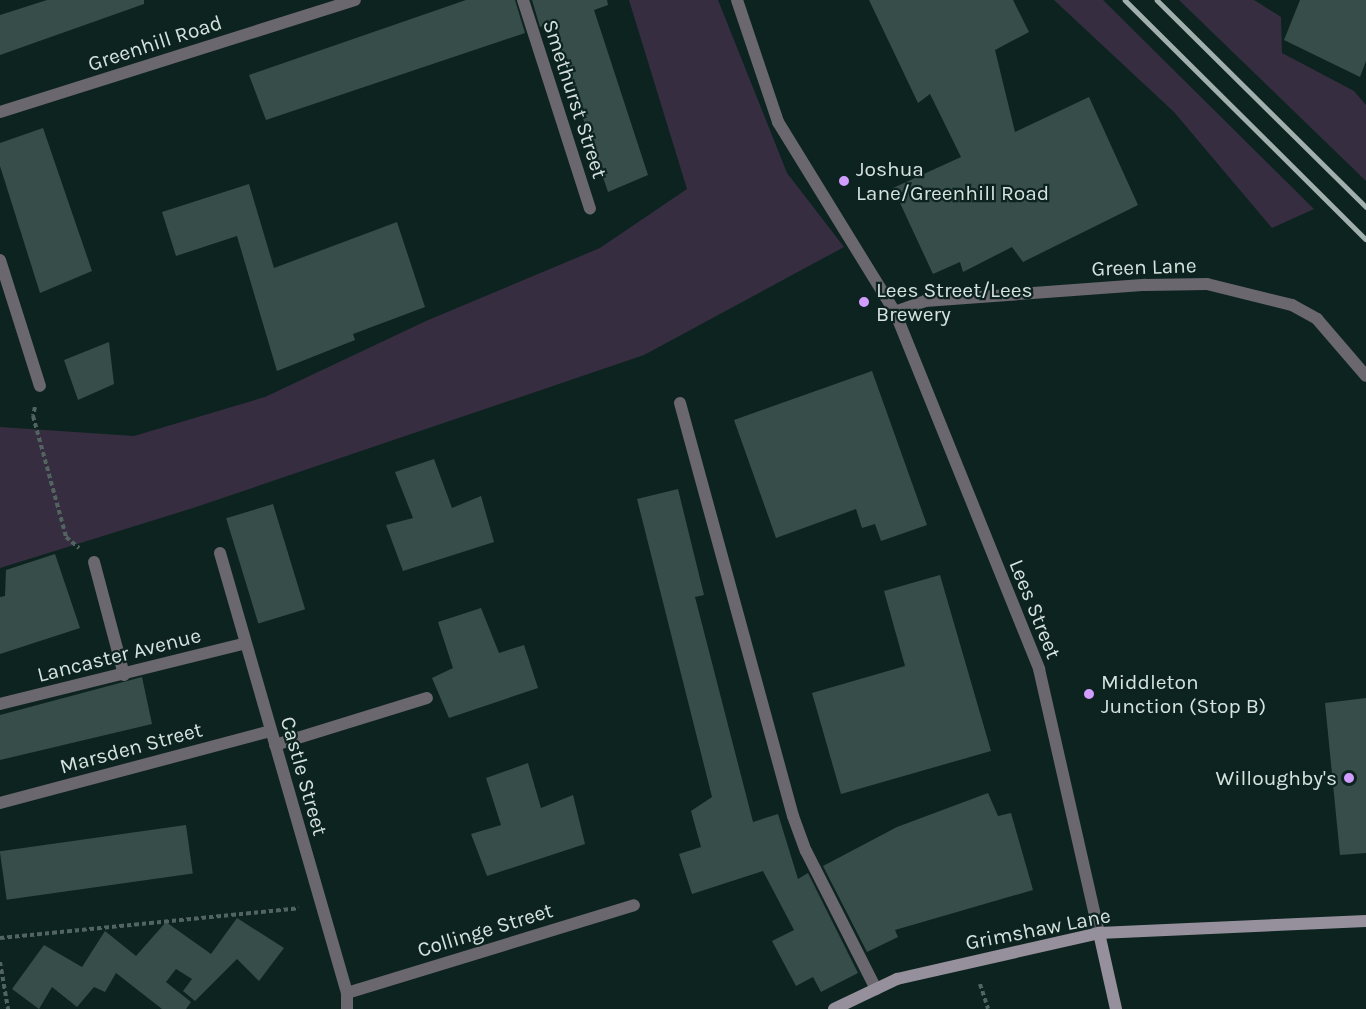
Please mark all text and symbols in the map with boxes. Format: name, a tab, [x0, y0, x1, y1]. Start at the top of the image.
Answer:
street label: Greenhill Road	[85, 9, 225, 77]
street label: Smethurst Street	[537, 16, 613, 182]
place label: Joshua Lane/Greenhill Road	[856, 156, 1049, 206]
marker: Joshua Lane/Greenhill Road	[837, 174, 851, 188]
street label: Green Lane	[1091, 253, 1197, 281]
place label: Lees Street/Lees Brewery	[876, 277, 1033, 327]
marker: Lees Street/Lees Brewery	[857, 295, 871, 309]
street label: Lees Street	[1004, 556, 1066, 662]
street label: Lancaster Avenue	[35, 622, 203, 688]
place label: Middleton Junction (Stop B)	[1101, 669, 1266, 719]
marker: Middleton Junction (Stop B)	[1082, 687, 1096, 701]
street label: Castle Street	[275, 714, 333, 838]
street label: Marsden Street	[57, 717, 205, 779]
place label: Willoughby's	[1215, 765, 1337, 791]
marker: Willoughby's	[1342, 771, 1356, 785]
street label: Collinge Street	[414, 897, 556, 963]
street label: Grimshaw Lane	[963, 903, 1113, 955]

